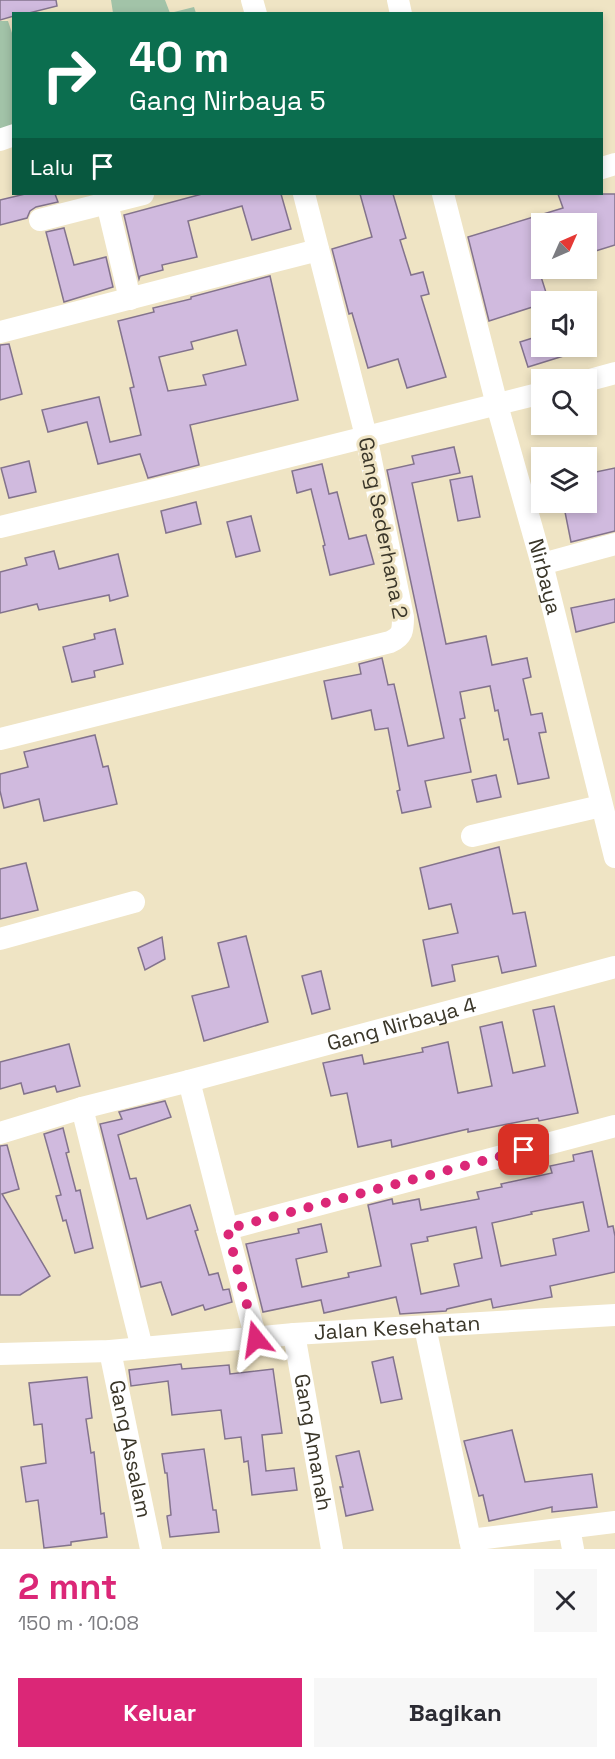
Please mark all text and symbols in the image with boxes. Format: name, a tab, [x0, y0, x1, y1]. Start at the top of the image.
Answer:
text: 40 m	[129, 31, 229, 84]
icon: right	[30, 36, 108, 114]
text: Gang Nirbaya 5	[129, 83, 326, 118]
icon: arrive	[86, 150, 119, 183]
text: Lalu	[30, 153, 74, 181]
north arrow	[531, 213, 597, 279]
map controls	[531, 213, 597, 513]
button: sound	[531, 291, 597, 357]
button: search	[531, 369, 597, 435]
street label: Gang Sederhana 2	[353, 435, 414, 621]
button: layers	[531, 447, 597, 513]
street label: Nirbaya	[522, 535, 568, 617]
street label: Gang Nirbaya 4	[324, 991, 479, 1057]
pin	[498, 1124, 549, 1175]
icon: arrive	[507, 1133, 540, 1166]
position arrow	[224, 1307, 288, 1371]
street label: Jalan Kesehatan	[313, 1309, 481, 1346]
street label: Gang Amanah	[288, 1372, 339, 1513]
street label: Gang Assalam	[103, 1377, 158, 1520]
text: 2 mnt	[18, 1564, 117, 1610]
button: close	[534, 1569, 597, 1632]
text: 150 m · 10:08	[18, 1610, 139, 1636]
button: Keluar	[18, 1678, 302, 1747]
button: Bagikan	[314, 1678, 597, 1747]

